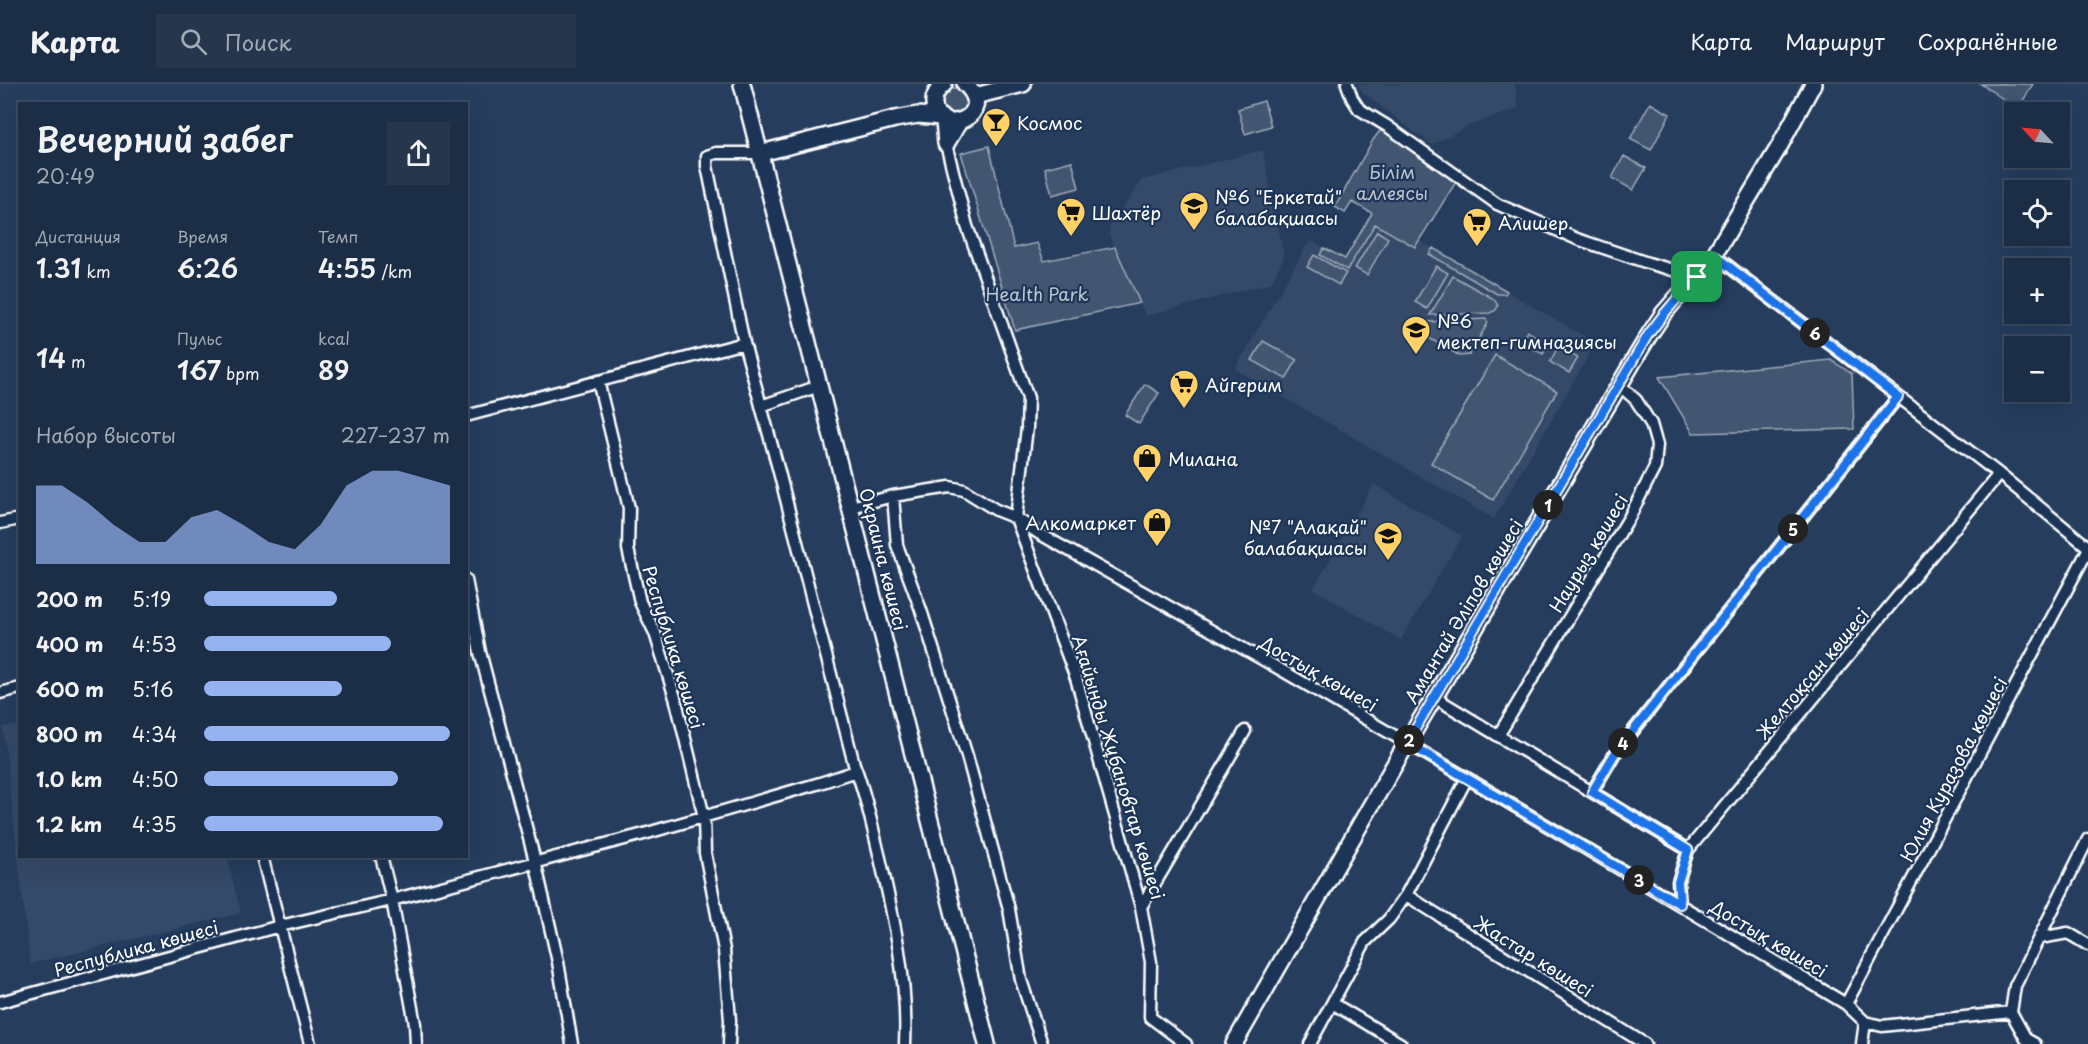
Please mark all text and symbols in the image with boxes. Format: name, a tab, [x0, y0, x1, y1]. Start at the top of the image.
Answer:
search box	[156, 14, 576, 68]
text: Карта	[30, 20, 120, 63]
icon: search	[177, 25, 210, 58]
text: Поиск	[225, 25, 292, 58]
text: Карта	[1691, 25, 1752, 57]
text: Маршрут	[1785, 25, 1885, 57]
text: Сохранённые	[1918, 25, 2058, 57]
north arrow	[2004, 102, 2070, 168]
map controls	[2004, 102, 2070, 402]
bar icon: Космос	[980, 106, 1012, 148]
place label: Космос	[1017, 109, 1082, 136]
text: Вечерний забег	[36, 113, 293, 163]
button: share	[387, 122, 450, 185]
park label: Білім аллеясы	[1356, 158, 1428, 206]
text: 20:49	[36, 161, 95, 191]
button: locate	[2004, 180, 2070, 246]
place label: №6 "Еркетай" балабақшасы	[1215, 183, 1342, 231]
school or university icon: №6 "Еркетай" балабақшасы	[1178, 190, 1210, 232]
supermarket icon: Шахтёр	[1055, 196, 1087, 238]
place label: Шахтёр	[1092, 199, 1161, 226]
supermarket icon: Алишер	[1461, 206, 1493, 248]
place label: Алишер	[1498, 209, 1568, 236]
text: Дистанция	[36, 224, 121, 248]
text: Время	[177, 224, 228, 248]
text: Темп	[318, 224, 358, 248]
text: 1.31	[36, 248, 81, 287]
text: 6:26	[177, 248, 238, 287]
text: 4:55	[318, 248, 376, 287]
pin	[1671, 251, 1722, 302]
button: +	[2004, 258, 2070, 324]
text: km	[81, 259, 111, 283]
text: /km	[376, 259, 412, 283]
icon: arrive	[1680, 260, 1713, 293]
park label: Health Park	[986, 280, 1089, 307]
place label: №6 мектеп-гимназиясы	[1437, 307, 1617, 355]
school or university icon: №6 мектеп-гимназиясы	[1400, 314, 1432, 356]
pin: 6	[1800, 318, 1830, 348]
text: 6	[1809, 321, 1821, 345]
text: Пульс	[177, 326, 222, 350]
text: kcal	[318, 326, 350, 350]
button: −	[2004, 336, 2070, 402]
text: 14	[36, 338, 66, 377]
text: m	[66, 349, 86, 373]
text: 167	[177, 350, 221, 389]
text: 89	[318, 350, 350, 389]
text: bpm	[221, 361, 260, 385]
supermarket icon: Айгерим	[1168, 368, 1200, 410]
place label: Айгерим	[1205, 371, 1282, 398]
text: Набор высоты	[36, 420, 176, 450]
text: 227–237 m	[341, 420, 450, 450]
shop icon: Милана	[1131, 442, 1163, 484]
place label: Милана	[1168, 445, 1238, 472]
street label: Окраина көшесі	[853, 485, 915, 633]
street label: Наурыз көшесі	[1542, 489, 1634, 617]
pin: 1	[1533, 490, 1563, 520]
text: 1	[1544, 493, 1552, 517]
shop icon: Алкомаркет	[1141, 506, 1173, 548]
place label: Алкомаркет	[1025, 509, 1136, 536]
place label: №7 "Алақай" балабақшасы	[1244, 513, 1367, 561]
street label: Амантай Әліпов көшесі	[1397, 514, 1529, 708]
pin: 5	[1778, 514, 1808, 544]
text: 5	[1788, 517, 1798, 541]
school or university icon: №7 "Алақай" балабақшасы	[1372, 520, 1404, 562]
street label: Республика көшесі	[636, 562, 712, 732]
text: 200 m	[36, 584, 103, 614]
text: 5:19	[132, 584, 171, 614]
street label: Желтоқсан көшесі	[1749, 602, 1875, 744]
street label: Достық көшесі	[1254, 628, 1383, 718]
text: 400 m	[36, 629, 104, 659]
text: 4:53	[132, 629, 177, 659]
street label: Ағайынды Жұбановтар көшесі	[1066, 631, 1172, 903]
street label: Юлия Куразова көшесі	[1893, 672, 2013, 866]
text: 600 m	[36, 674, 104, 704]
text: 5:16	[132, 674, 174, 704]
text: 800 m	[36, 719, 103, 749]
text: 4:34	[132, 719, 177, 749]
pin: 2	[1394, 725, 1424, 755]
text: 2	[1403, 728, 1415, 752]
pin: 4	[1608, 728, 1638, 758]
text: 4	[1618, 731, 1628, 755]
text: 1.0 km	[36, 764, 103, 794]
text: 4:50	[132, 764, 178, 794]
text: 1.2 km	[36, 809, 102, 839]
text: 4:35	[132, 809, 177, 839]
pin: 3	[1624, 865, 1654, 895]
text: 3	[1634, 868, 1644, 892]
street label: Достық көшесі	[1705, 892, 1833, 984]
street label: Жастар көшесі	[1469, 908, 1599, 1003]
street label: Республика көшесі	[51, 913, 221, 983]

